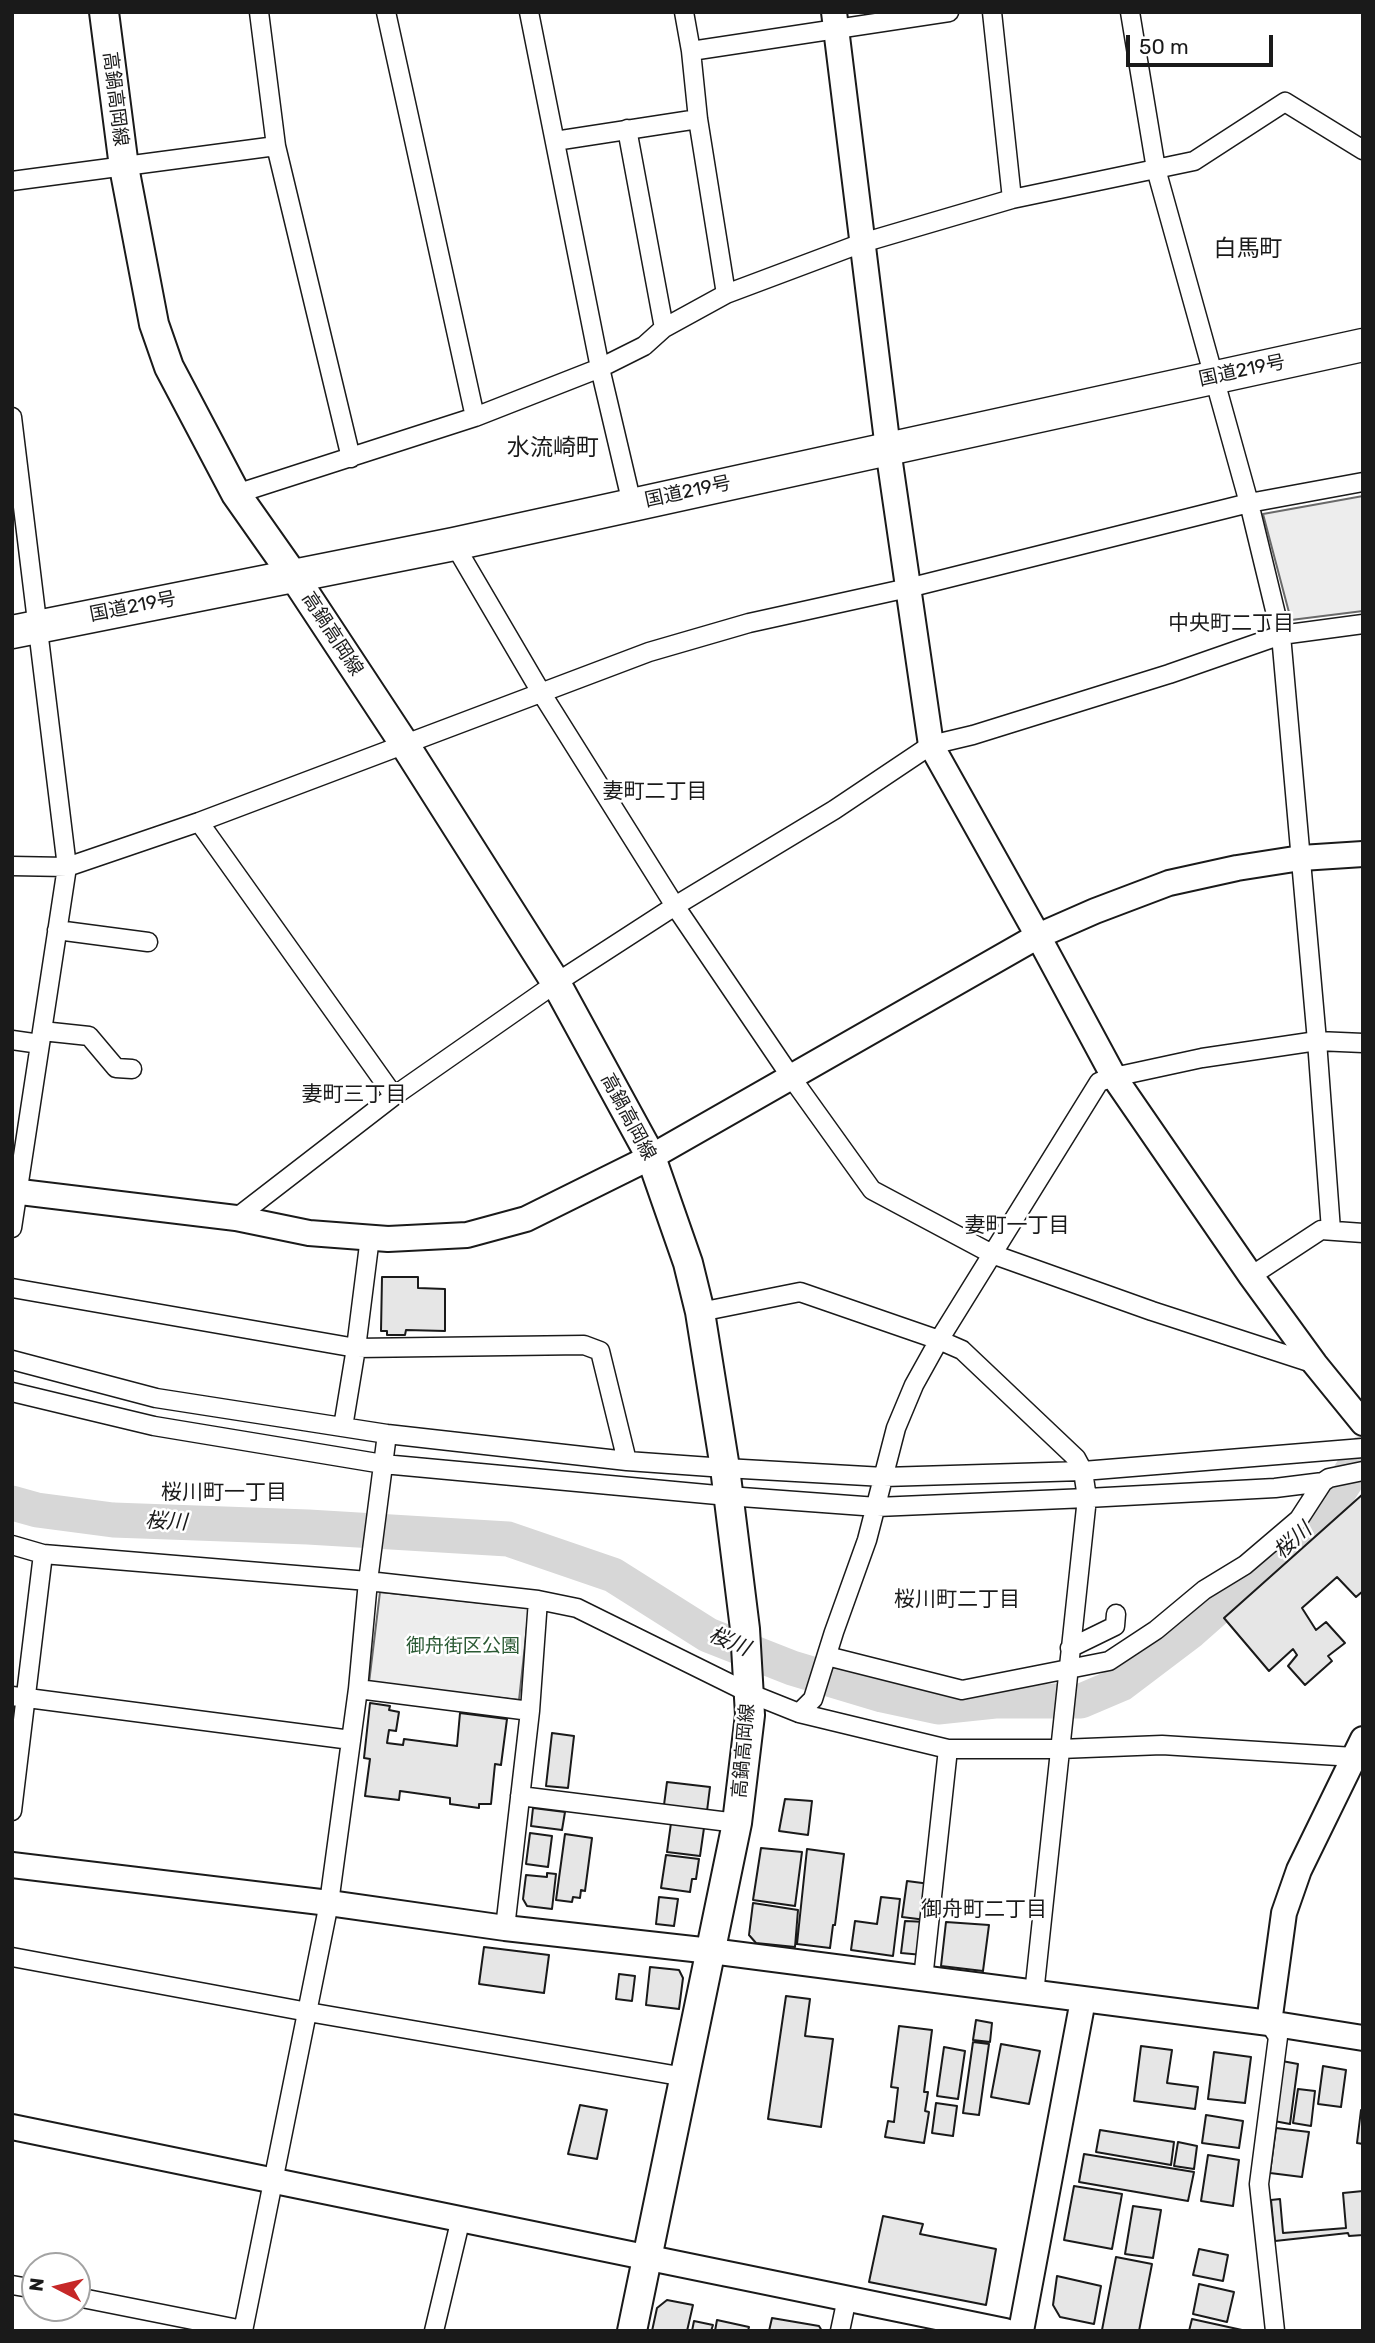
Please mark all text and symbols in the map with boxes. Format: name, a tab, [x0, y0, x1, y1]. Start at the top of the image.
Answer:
scale bar	[1130, 21, 1277, 65]
text: 50 m	[1139, 34, 1189, 59]
street label: 高鍋高岡線	[98, 50, 132, 148]
district label: 白馬町	[1214, 235, 1282, 263]
street label: 国道219号	[1197, 351, 1287, 391]
district label: 水流崎町	[507, 434, 599, 462]
street label: 国道219号	[643, 472, 733, 512]
street label: 国道219号	[88, 587, 178, 627]
street label: 高鍋高岡線	[297, 588, 367, 680]
district label: 中央町二丁目	[1168, 611, 1294, 637]
district label: 妻町二丁目	[603, 779, 707, 805]
street label: 高鍋高岡線	[596, 1070, 660, 1164]
district label: 妻町三丁目	[302, 1082, 406, 1108]
district label: 妻町一丁目	[965, 1213, 1069, 1239]
district label: 桜川町一丁目	[161, 1480, 287, 1506]
water label: 桜川	[144, 1508, 188, 1536]
water label: 桜川	[1269, 1518, 1317, 1564]
district label: 桜川町二丁目	[894, 1587, 1020, 1613]
water label: 桜川	[705, 1622, 753, 1662]
park label: 御舟街区公園	[406, 1636, 520, 1658]
street label: 高鍋高岡線	[729, 1703, 759, 1799]
district label: 御舟町二丁目	[921, 1897, 1047, 1923]
north arrow	[21, 2252, 91, 2322]
text: N	[24, 2276, 49, 2293]

